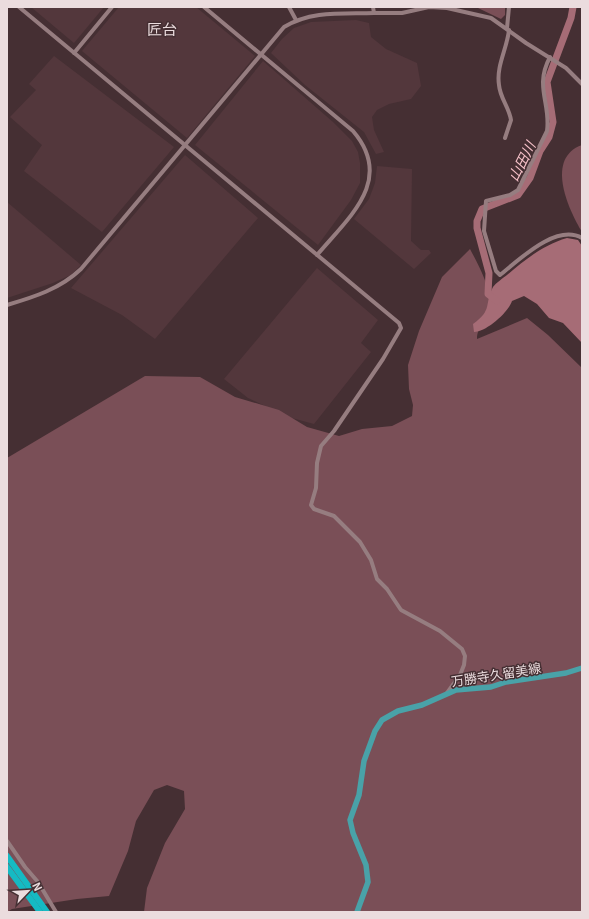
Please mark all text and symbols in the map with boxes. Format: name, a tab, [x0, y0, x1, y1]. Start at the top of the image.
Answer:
district label: 匠台	[147, 18, 177, 39]
water label: 山田川	[503, 136, 540, 184]
street label: 万勝寺久留美線	[450, 657, 542, 691]
north arrow	[8, 871, 48, 911]
text: N	[29, 879, 47, 893]

